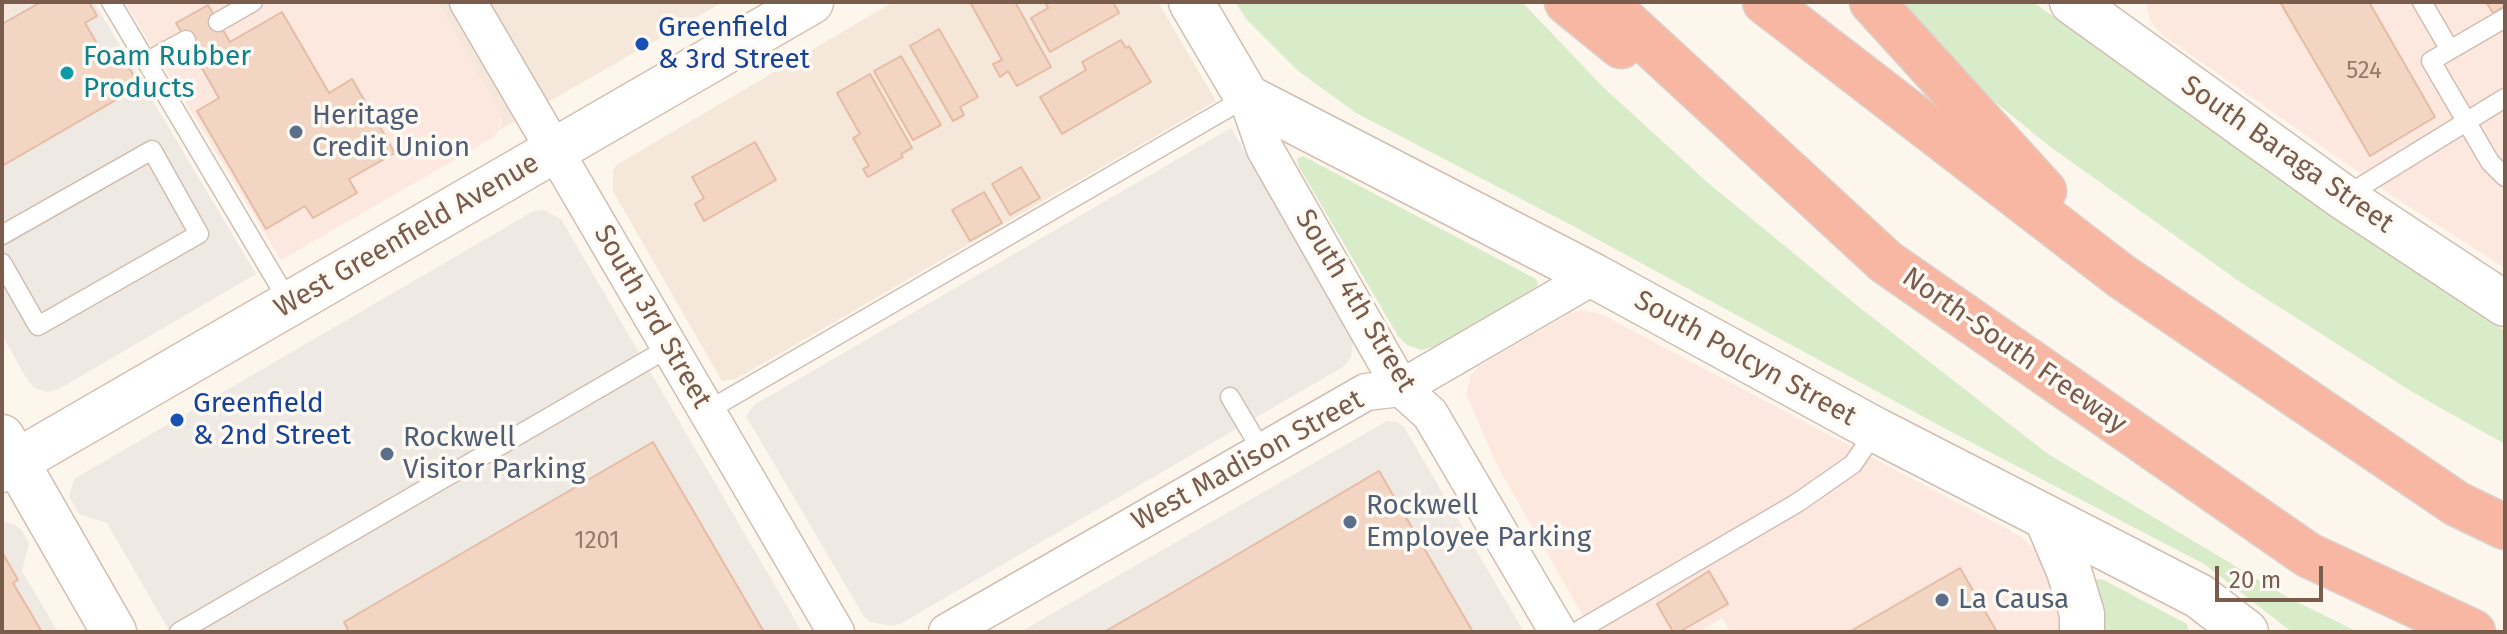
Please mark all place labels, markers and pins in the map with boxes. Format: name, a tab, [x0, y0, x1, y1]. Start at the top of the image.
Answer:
place label: Greenfield & 3rd Street	[658, 11, 810, 77]
marker: Greenfield & 3rd Street	[633, 35, 651, 53]
place label: Foam Rubber Products	[83, 40, 251, 106]
marker: Foam Rubber Products	[58, 64, 76, 82]
place label: Heritage Credit Union	[312, 99, 470, 165]
marker: Heritage Credit Union	[287, 123, 305, 141]
place label: Greenfield & 2nd Street	[193, 387, 351, 453]
marker: Greenfield & 2nd Street	[168, 411, 186, 429]
place label: Rockwell Visitor Parking	[403, 421, 586, 487]
marker: Rockwell Visitor Parking	[378, 445, 396, 463]
place label: Rockwell Employee Parking	[1366, 489, 1591, 555]
marker: Rockwell Employee Parking	[1341, 513, 1359, 531]
place label: La Causa	[1958, 583, 2069, 617]
marker: La Causa	[1933, 591, 1951, 609]

